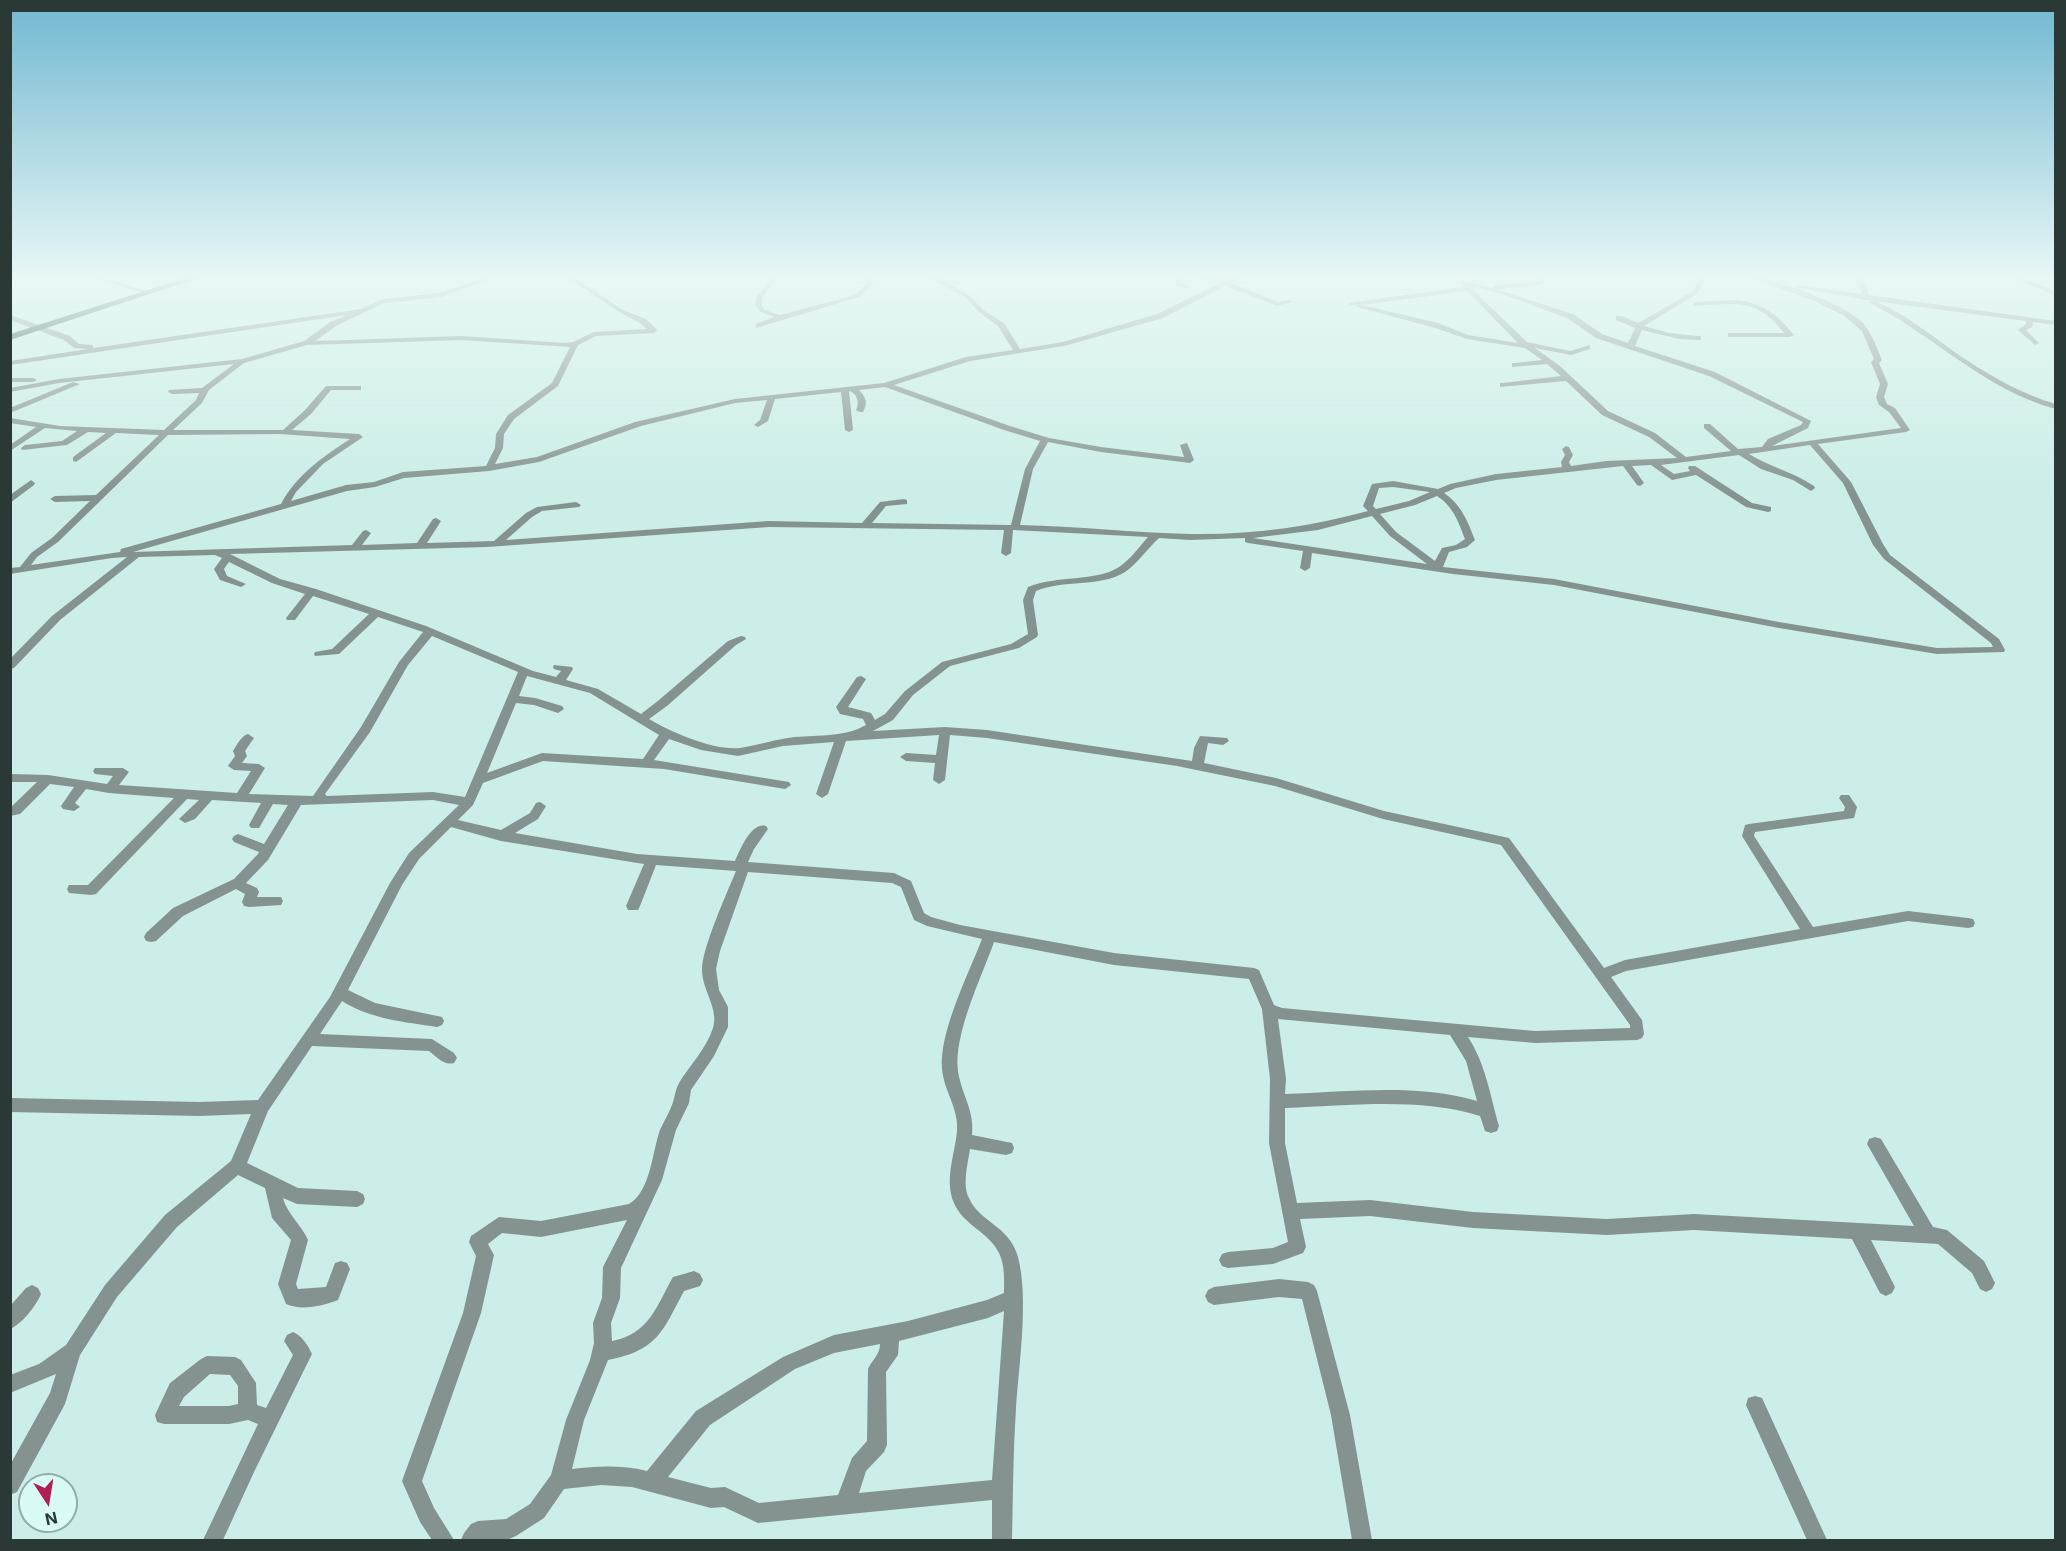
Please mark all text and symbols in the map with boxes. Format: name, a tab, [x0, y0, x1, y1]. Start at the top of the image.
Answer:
north arrow	[18, 1473, 78, 1533]
text: N	[43, 1508, 59, 1530]

